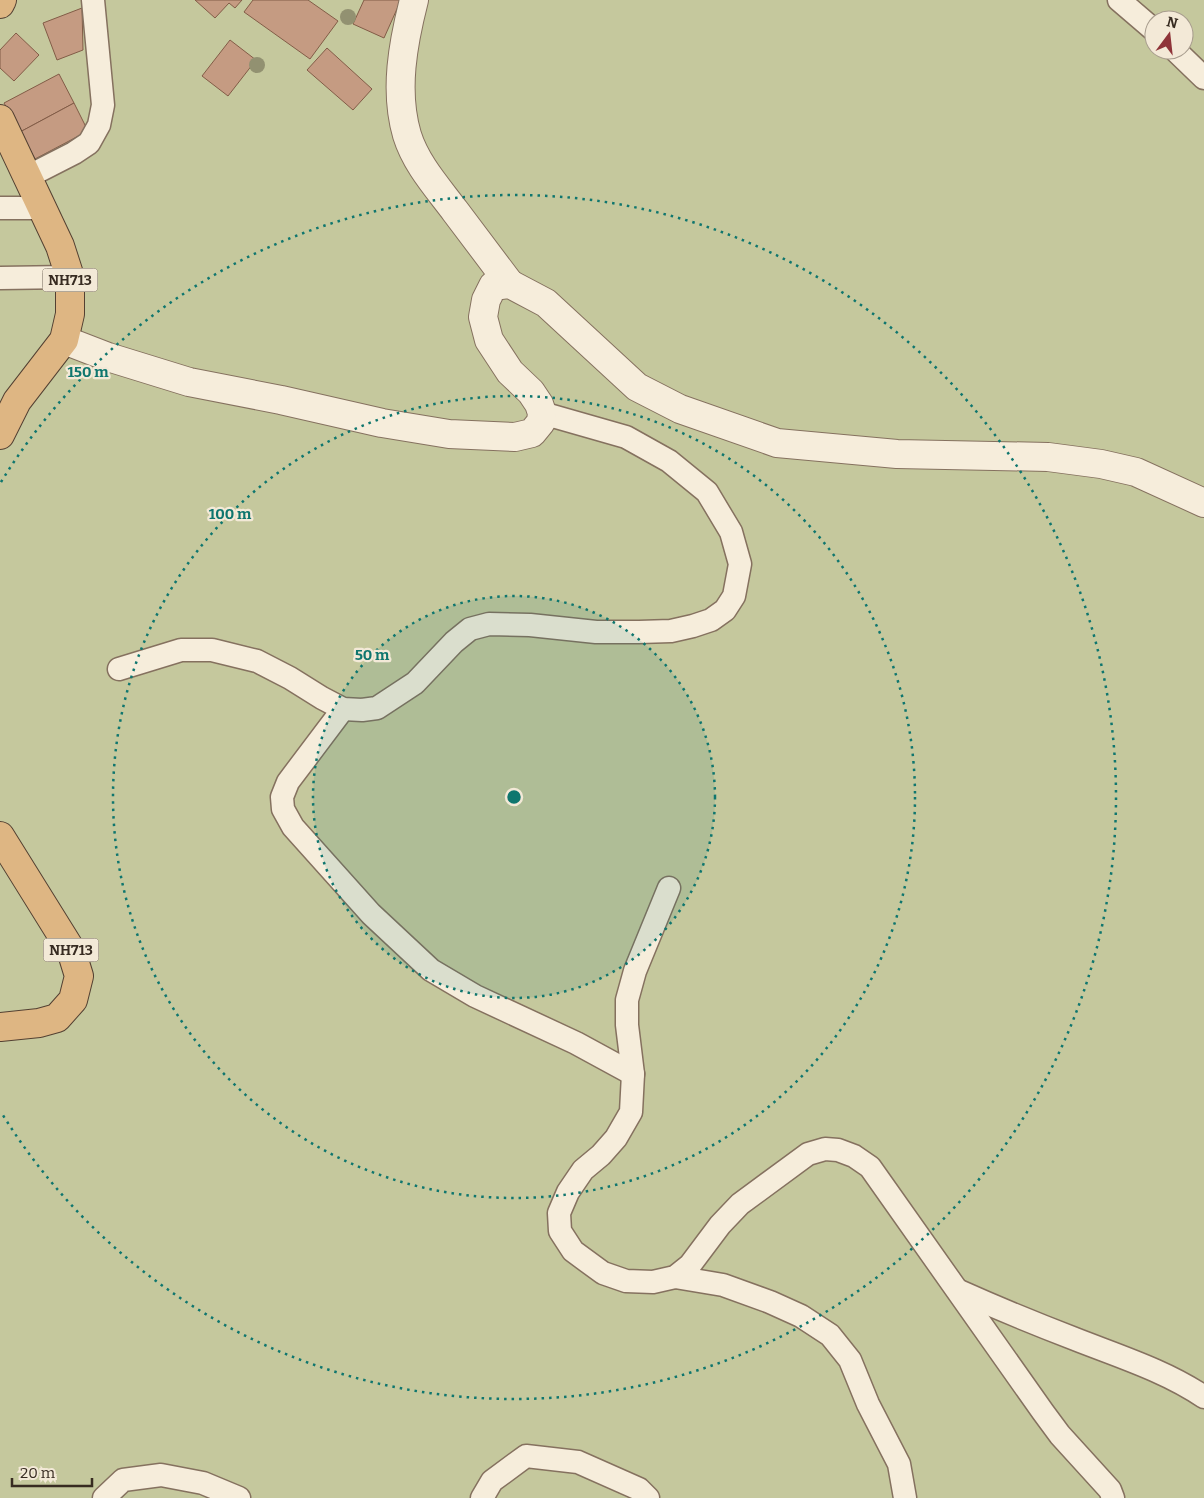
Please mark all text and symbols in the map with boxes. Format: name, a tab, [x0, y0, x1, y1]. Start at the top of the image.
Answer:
north arrow	[1144, 10, 1194, 60]
text: N	[1165, 13, 1180, 33]
road number: NH713	[42, 268, 98, 292]
text: 150 m	[67, 363, 109, 381]
text: 100 m	[209, 505, 252, 523]
text: 50 m	[355, 646, 390, 664]
centre of rings	[505, 788, 523, 806]
road number: NH713	[44, 938, 98, 962]
scale bar	[12, 1456, 92, 1488]
text: 20 m	[20, 1464, 56, 1482]

